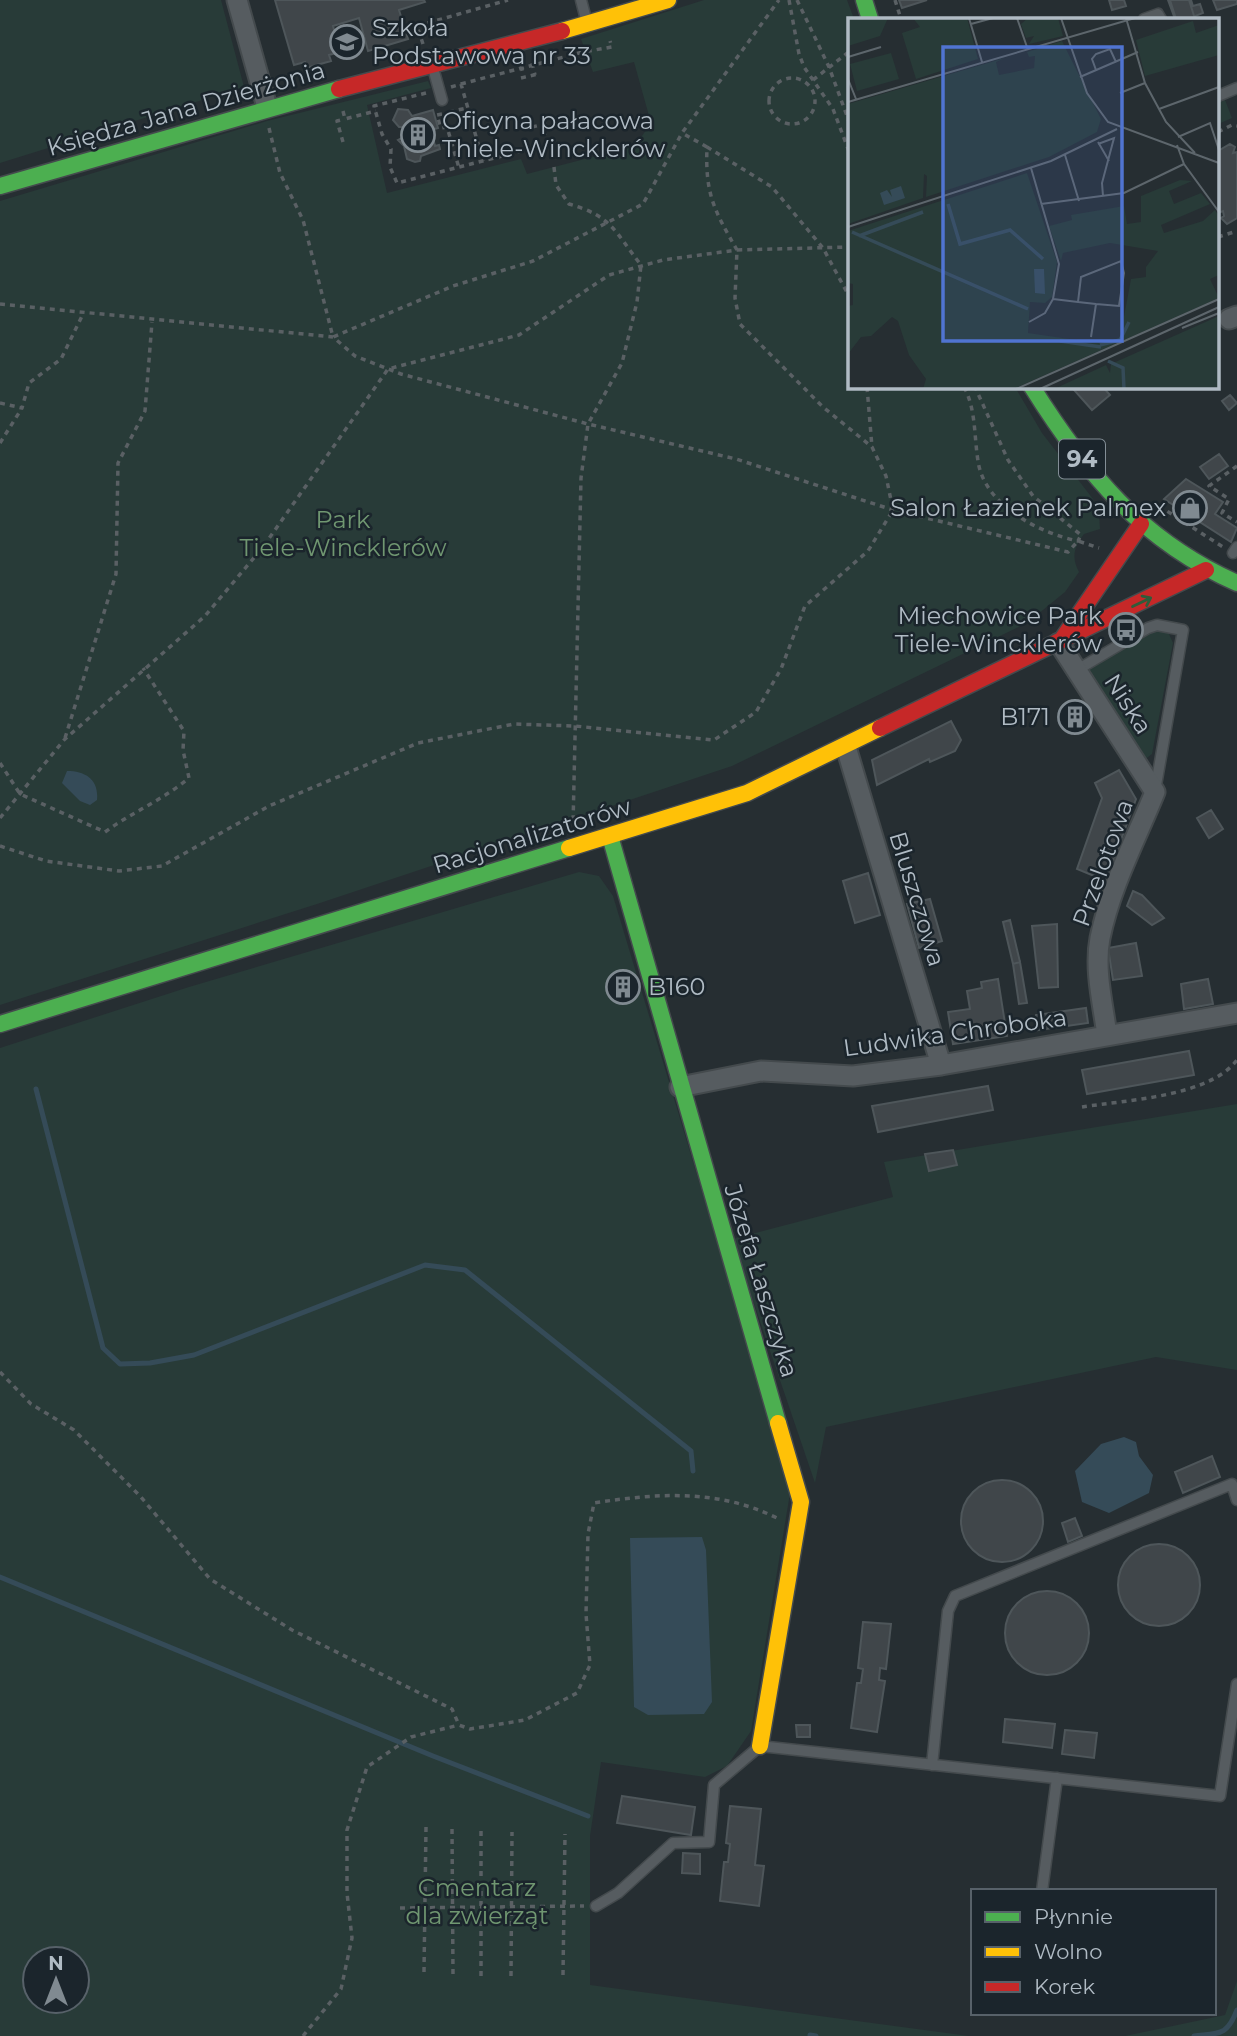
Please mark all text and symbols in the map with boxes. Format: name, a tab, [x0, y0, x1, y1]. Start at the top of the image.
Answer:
place label: Szkoła Podstawowa nr 33	[372, 13, 591, 70]
inset map	[848, 18, 1220, 388]
school or university icon: Szkoła Podstawowa nr 33	[328, 23, 366, 61]
street label: Księdza Jana Dzierżonia	[44, 55, 328, 162]
place label: Oficyna pałacowa Thiele-Wincklerów	[442, 106, 665, 163]
building icon: Oficyna pałacowa Thiele-Wincklerów	[399, 116, 437, 154]
road number: 94	[1059, 440, 1105, 478]
shop icon: Salon Łazienek Palmex	[1171, 489, 1209, 527]
place label: Salon Łazienek Palmex	[890, 493, 1166, 522]
park label: Park Tiele-Wincklerów	[239, 505, 447, 562]
one-way arrow	[1131, 594, 1152, 608]
place label: Miechowice Park Tiele-Wincklerów	[895, 601, 1103, 658]
bus stop icon: Miechowice Park Tiele-Wincklerów	[1107, 611, 1145, 649]
street label: Niska	[1098, 668, 1159, 739]
building icon: B171	[1056, 698, 1094, 736]
place label: B171	[1000, 702, 1050, 731]
street label: Racjonalizatorów	[429, 792, 634, 879]
street label: Przelotowa	[1066, 795, 1139, 930]
street label: Bluszczowa	[883, 828, 952, 970]
building icon: B160	[604, 968, 642, 1006]
place label: B160	[648, 972, 705, 1001]
street label: Ludwika Chroboka	[841, 1002, 1069, 1063]
street label: Józefa Łaszczyka	[718, 1180, 805, 1381]
park label: Cmentarz dla zwierząt	[405, 1873, 549, 1930]
legend	[971, 1889, 1216, 2015]
text: Płynnie	[1034, 1904, 1113, 1929]
text: Wolno	[1034, 1939, 1102, 1964]
north arrow	[21, 1945, 91, 2015]
text: N	[48, 1952, 64, 1975]
text: Korek	[1034, 1974, 1095, 1999]

